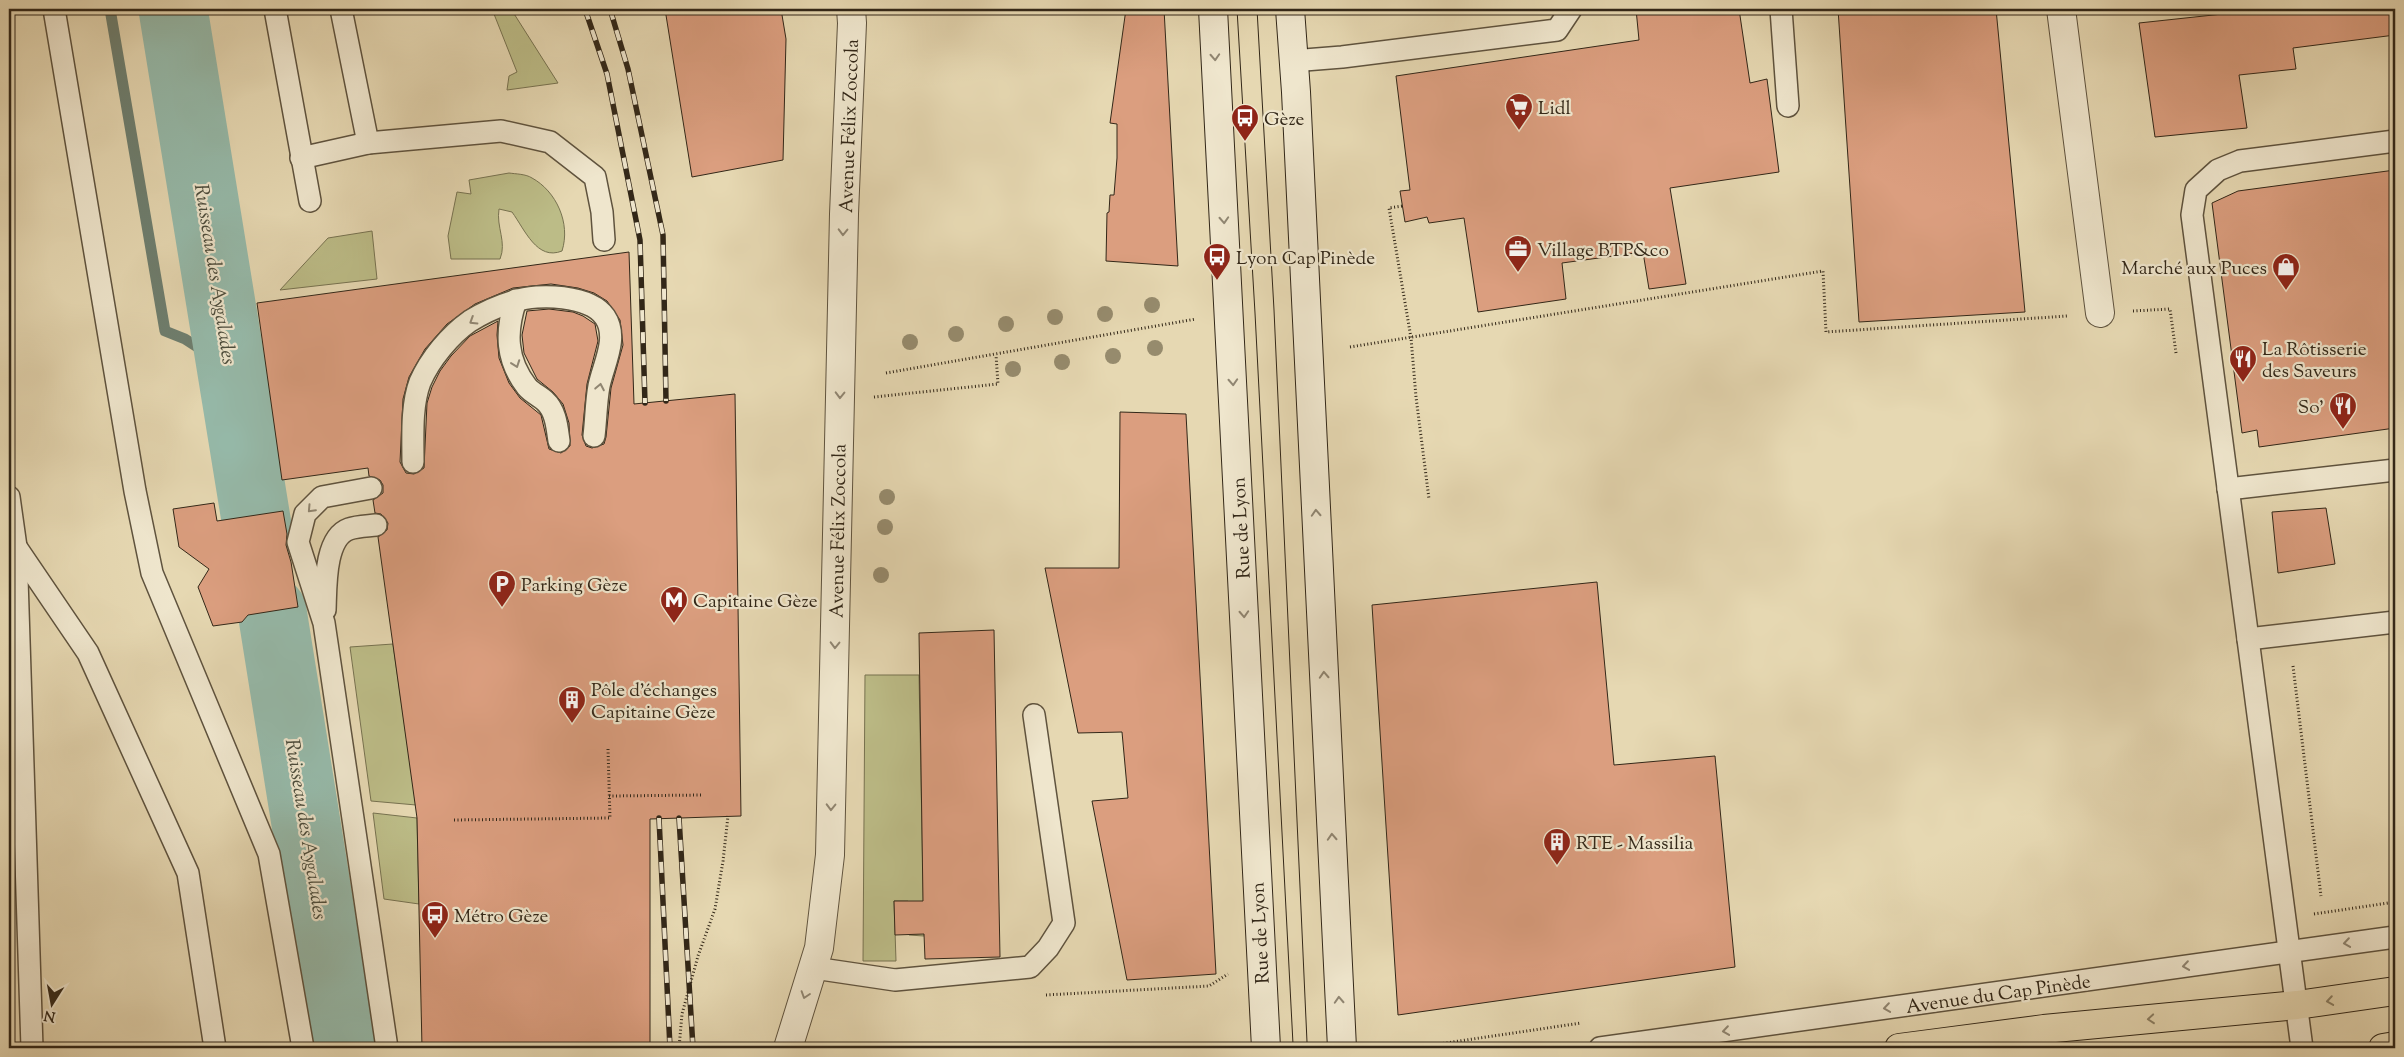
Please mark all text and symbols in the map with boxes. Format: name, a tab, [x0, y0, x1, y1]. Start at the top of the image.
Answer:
street label: Avenue Félix Zoccola	[834, 38, 867, 214]
one-way arrow	[1210, 54, 1221, 62]
supermarket icon: Lidl	[1504, 92, 1534, 131]
place label: Lidl	[1538, 96, 1571, 123]
bus stop icon: Gèze	[1230, 103, 1260, 142]
place label: Gèze	[1264, 107, 1305, 134]
water label: Ruisseau des Aygalades	[185, 182, 242, 367]
one-way arrow	[1219, 216, 1230, 224]
one-way arrow	[838, 228, 849, 236]
office icon: Village BTP&co	[1503, 234, 1533, 273]
place label: Village BTP&co	[1537, 238, 1669, 265]
bus stop icon: Lyon Cap Pinède	[1202, 242, 1232, 281]
place label: Lyon Cap Pinède	[1236, 246, 1375, 273]
shop icon: Marché aux Puces	[2271, 252, 2301, 291]
place label: Marché aux Puces	[2121, 256, 2267, 283]
one-way arrow	[469, 315, 478, 325]
place label: La Rôtisserie des Saveurs	[2262, 337, 2367, 386]
restaurant icon: La Rôtisserie des Saveurs	[2228, 344, 2258, 383]
one-way arrow	[509, 359, 520, 368]
one-way arrow	[1227, 378, 1238, 386]
one-way arrow	[594, 383, 604, 392]
one-way arrow	[835, 391, 845, 399]
restaurant icon: So’	[2328, 391, 2358, 430]
place label: So’	[2298, 395, 2324, 422]
street label: Avenue Félix Zoccola	[824, 443, 855, 618]
street label: Rue de Lyon	[1226, 476, 1259, 580]
one-way arrow	[308, 503, 317, 512]
one-way arrow	[1311, 508, 1322, 516]
parking icon: Parking Gèze	[487, 569, 517, 608]
place label: Parking Gèze	[521, 573, 628, 600]
metro station icon: Capitaine Gèze	[659, 585, 689, 624]
place label: Capitaine Gèze	[693, 589, 818, 616]
one-way arrow	[1239, 610, 1249, 618]
one-way arrow	[830, 641, 840, 649]
one-way arrow	[1319, 671, 1329, 678]
place label: Pôle d’échanges Capitaine Gèze	[591, 678, 717, 727]
building icon: Pôle d’échanges Capitaine Gèze	[557, 685, 587, 724]
water label: Ruisseau des Aygalades	[276, 737, 333, 922]
one-way arrow	[826, 803, 837, 811]
building icon: RTE - Massilia	[1542, 827, 1572, 866]
place label: RTE - Massilia	[1576, 831, 1694, 858]
one-way arrow	[1326, 833, 1337, 841]
street label: Rue de Lyon	[1245, 881, 1278, 985]
bus stop icon: Métro Gèze	[420, 900, 450, 939]
place label: Métro Gèze	[454, 904, 549, 931]
one-way arrow	[2343, 938, 2351, 948]
one-way arrow	[2182, 960, 2190, 971]
street label: Avenue du Cap Pinède	[1904, 969, 2093, 1022]
north arrow	[28, 980, 78, 1030]
one-way arrow	[801, 990, 811, 998]
one-way arrow	[1334, 995, 1345, 1003]
one-way arrow	[2325, 995, 2334, 1005]
one-way arrow	[1882, 1002, 1890, 1013]
text: N	[43, 1004, 57, 1026]
one-way arrow	[2146, 1013, 2154, 1024]
one-way arrow	[1721, 1025, 1730, 1035]

